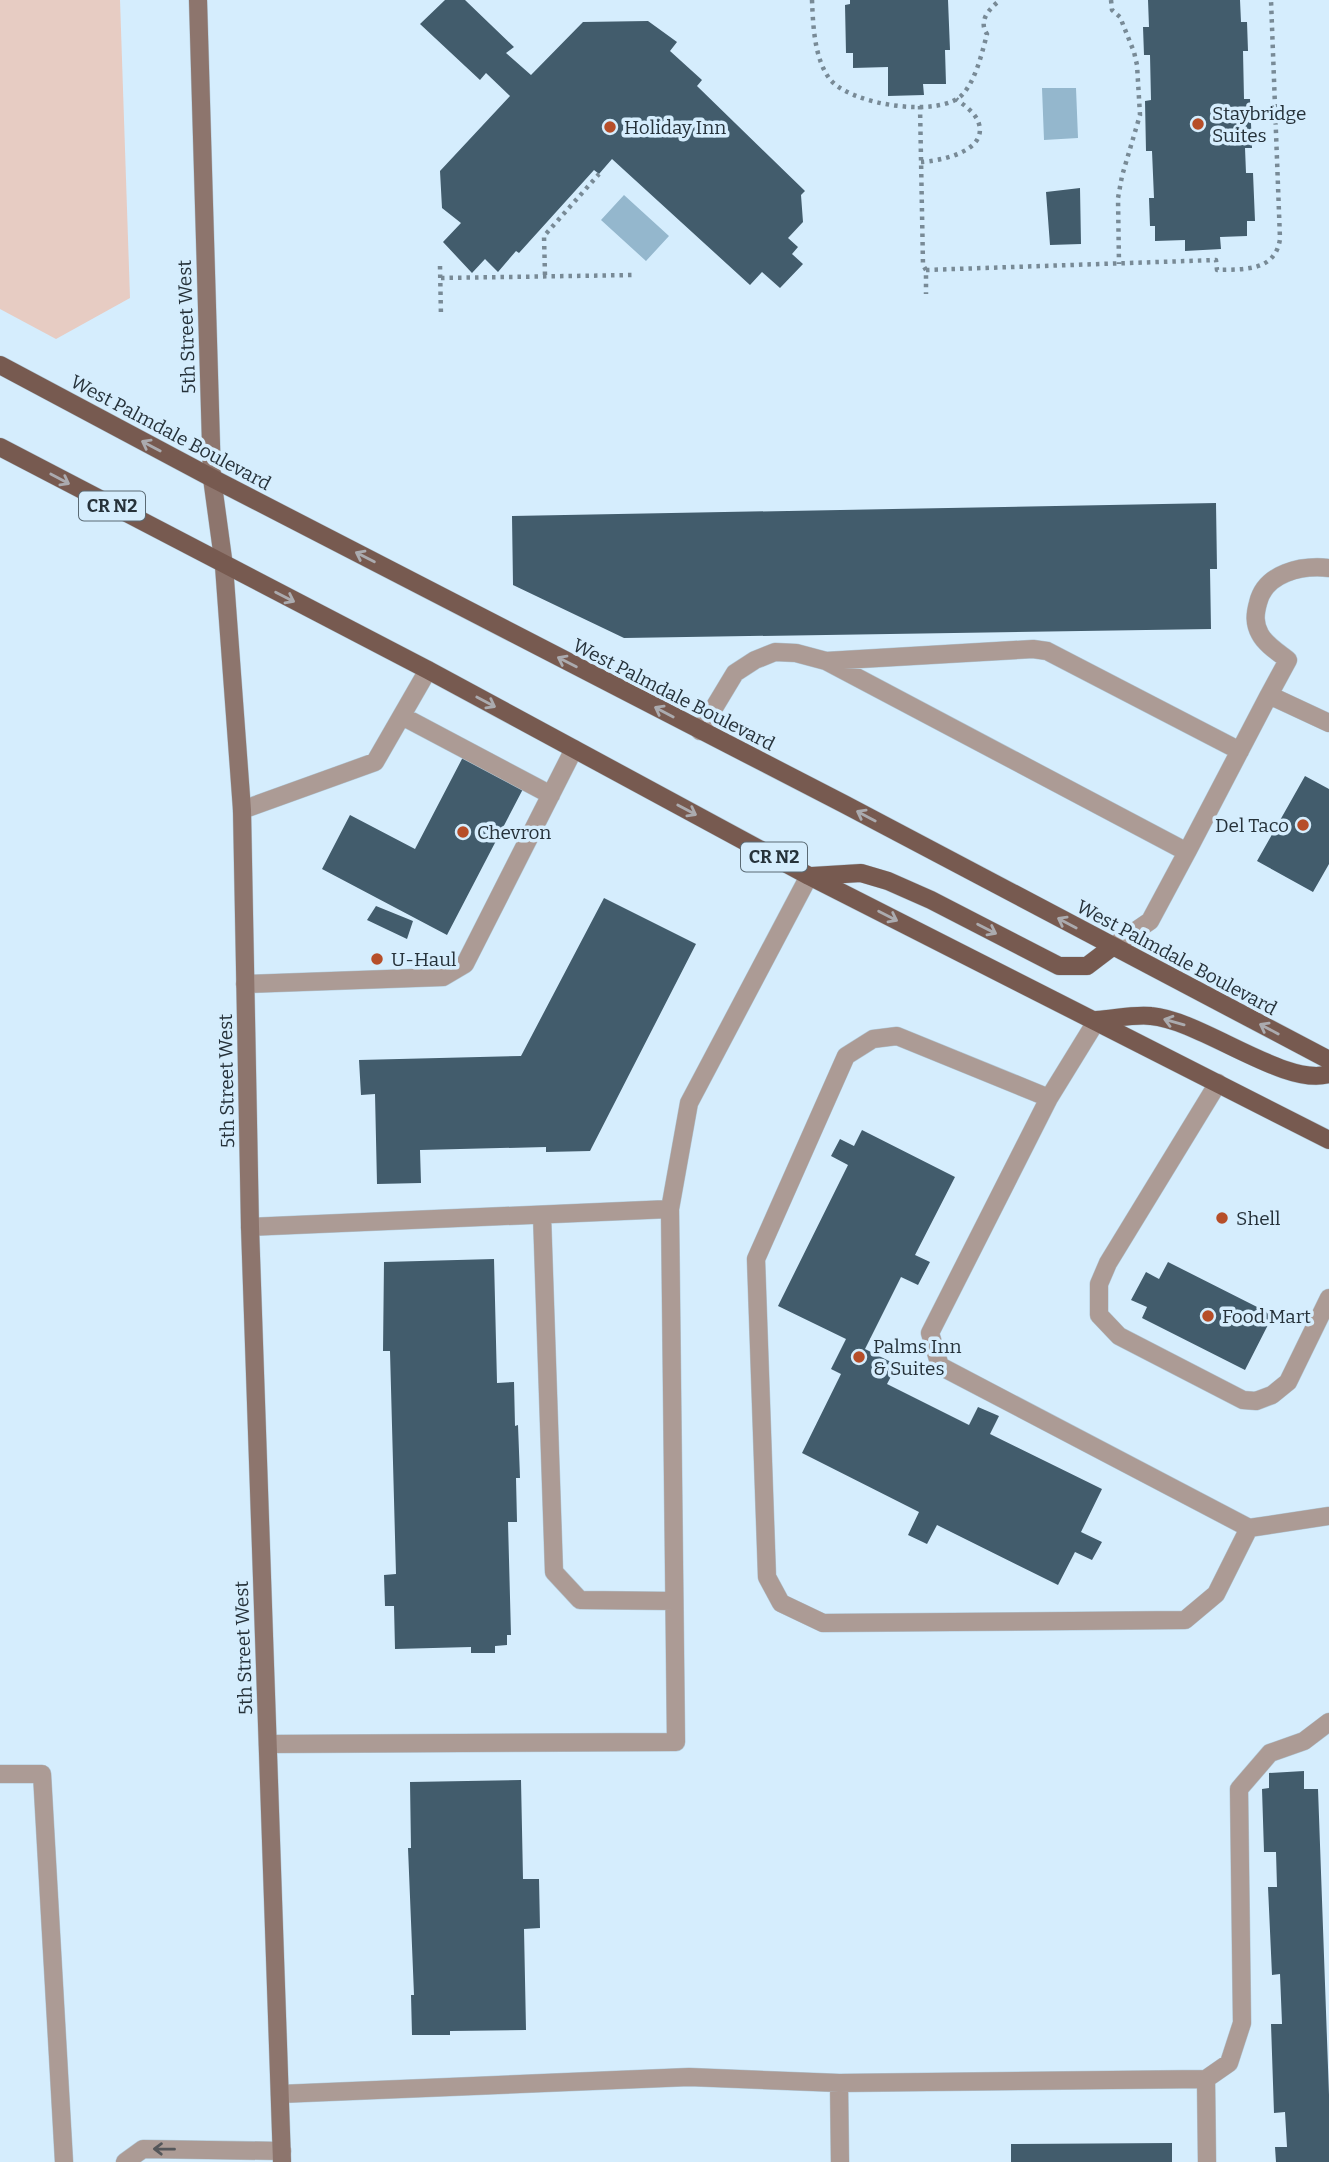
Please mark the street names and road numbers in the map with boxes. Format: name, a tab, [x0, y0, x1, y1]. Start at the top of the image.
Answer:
street label: 5th Street West	[173, 259, 200, 394]
street label: West Palmdale Boulevard	[67, 370, 275, 495]
road number: CR N2	[79, 492, 145, 520]
street label: West Palmdale Boulevard	[569, 633, 779, 755]
road number: CR N2	[741, 842, 807, 872]
street label: West Palmdale Boulevard	[1073, 895, 1281, 1020]
street label: 5th Street West	[214, 1014, 239, 1148]
street label: 5th Street West	[230, 1580, 257, 1715]

